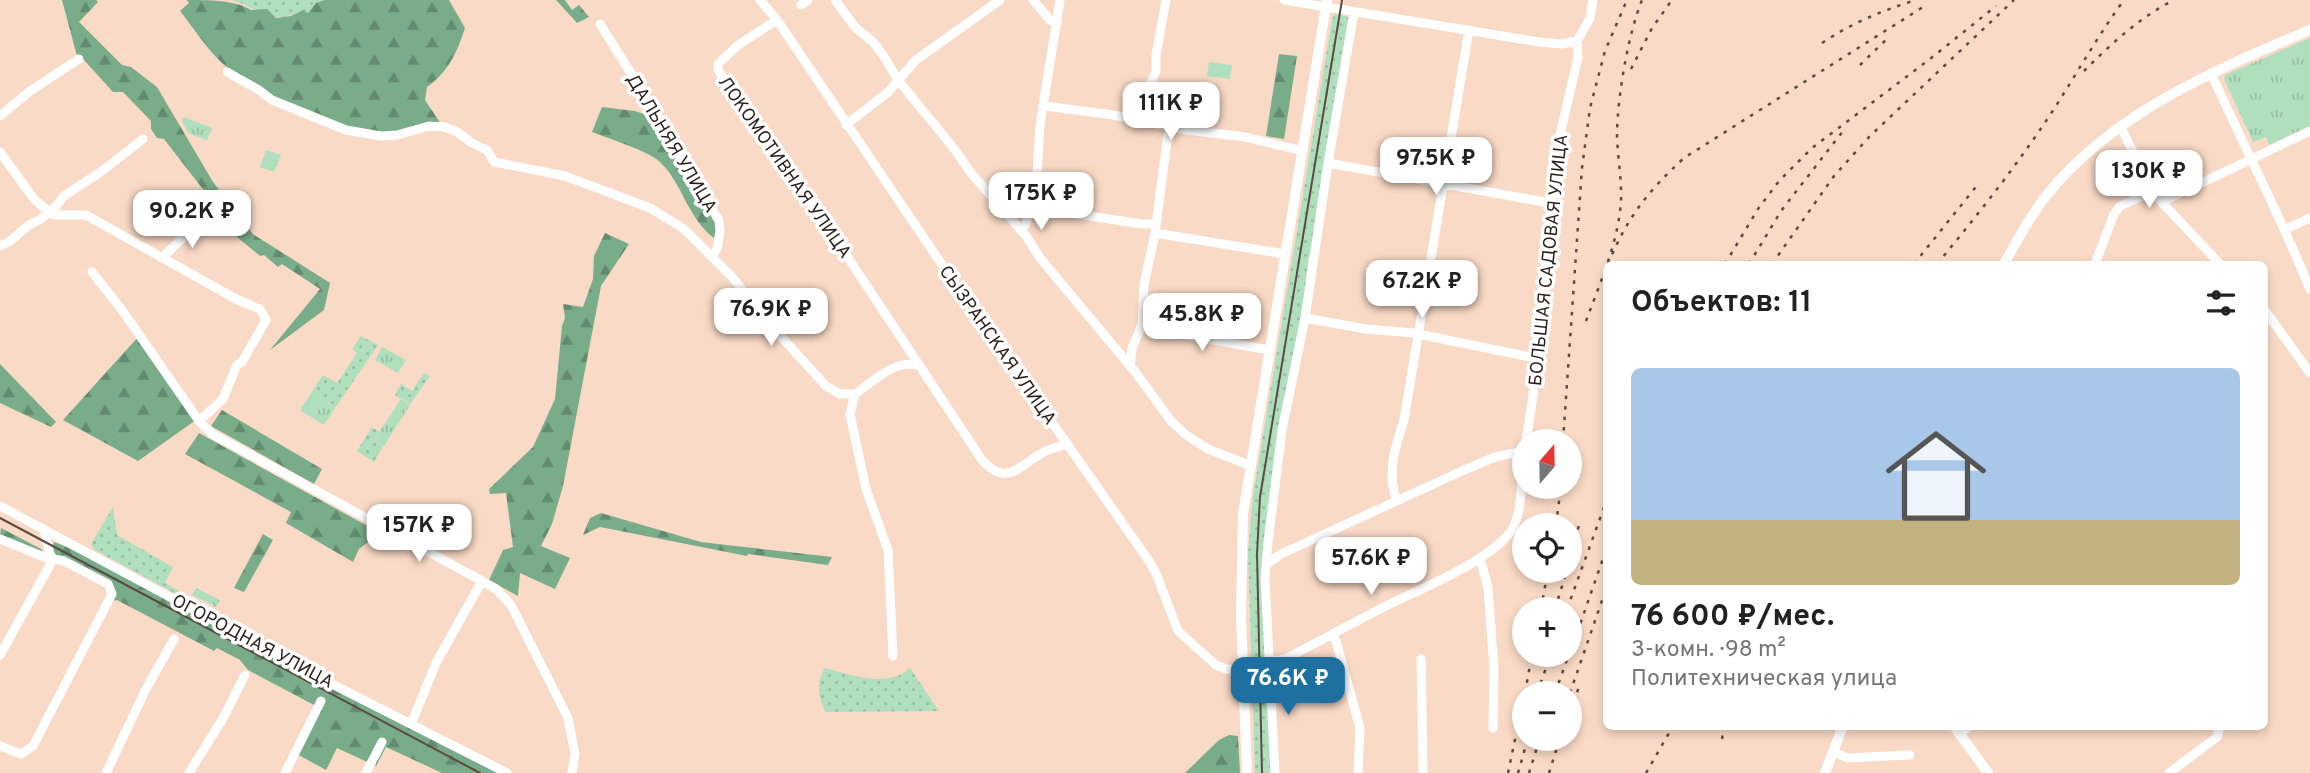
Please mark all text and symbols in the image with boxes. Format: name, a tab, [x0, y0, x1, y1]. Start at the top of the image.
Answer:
street label: ДАЛЬНЯЯ УЛИЦА	[620, 70, 721, 217]
street label: ЛОКОМОТИВНАЯ УЛИЦА	[712, 72, 856, 264]
pin: 111K ₽	[1114, 82, 1228, 142]
text: 111K ₽	[1139, 90, 1203, 119]
street label: БОЛЬШАЯ САДОВАЯ УЛИЦА	[1525, 133, 1574, 387]
pin: 97.5K ₽	[1371, 138, 1501, 197]
text: 97.5K ₽	[1396, 145, 1476, 174]
pin: 130K ₽	[2092, 150, 2206, 210]
text: 130K ₽	[2112, 158, 2186, 187]
pin: 175K ₽	[984, 173, 1098, 232]
text: 175K ₽	[1005, 180, 1077, 209]
pin: 90.2K ₽	[127, 190, 257, 250]
text: 90.2K ₽	[149, 198, 235, 227]
pin: 67.2K ₽	[1357, 260, 1487, 320]
street label: СЫЗРАНСКАЯ УЛИЦА	[933, 262, 1061, 430]
text: 67.2K ₽	[1382, 268, 1462, 297]
icon: filters	[2202, 284, 2240, 322]
text: Объектов: 11	[1631, 285, 1812, 322]
pin: 76.9K ₽	[706, 288, 836, 348]
pin: 45.8K ₽	[1137, 294, 1267, 353]
text: 76.9K ₽	[730, 296, 812, 325]
text: 45.8K ₽	[1159, 301, 1245, 330]
icon: home	[1873, 413, 1999, 539]
north arrow	[1512, 429, 1582, 499]
map controls	[1512, 429, 1582, 751]
pin: 157K ₽	[362, 504, 476, 564]
text: 157K ₽	[383, 512, 455, 541]
button: locate	[1512, 513, 1582, 583]
pin: 57.6K ₽	[1306, 538, 1436, 597]
text: 57.6K ₽	[1331, 545, 1411, 574]
street label: ОГОРОДНАЯ УЛИЦА	[167, 590, 337, 695]
button: +	[1512, 597, 1582, 667]
text: 76 600 ₽/мес.	[1631, 599, 1834, 636]
text: 3-комн. · 98 m²	[1631, 636, 1786, 665]
pin: 76.6K ₽	[1223, 658, 1353, 717]
text: 76.6K ₽	[1247, 665, 1329, 694]
text: Политехническая улица	[1631, 665, 1897, 694]
button: −	[1512, 681, 1582, 751]

